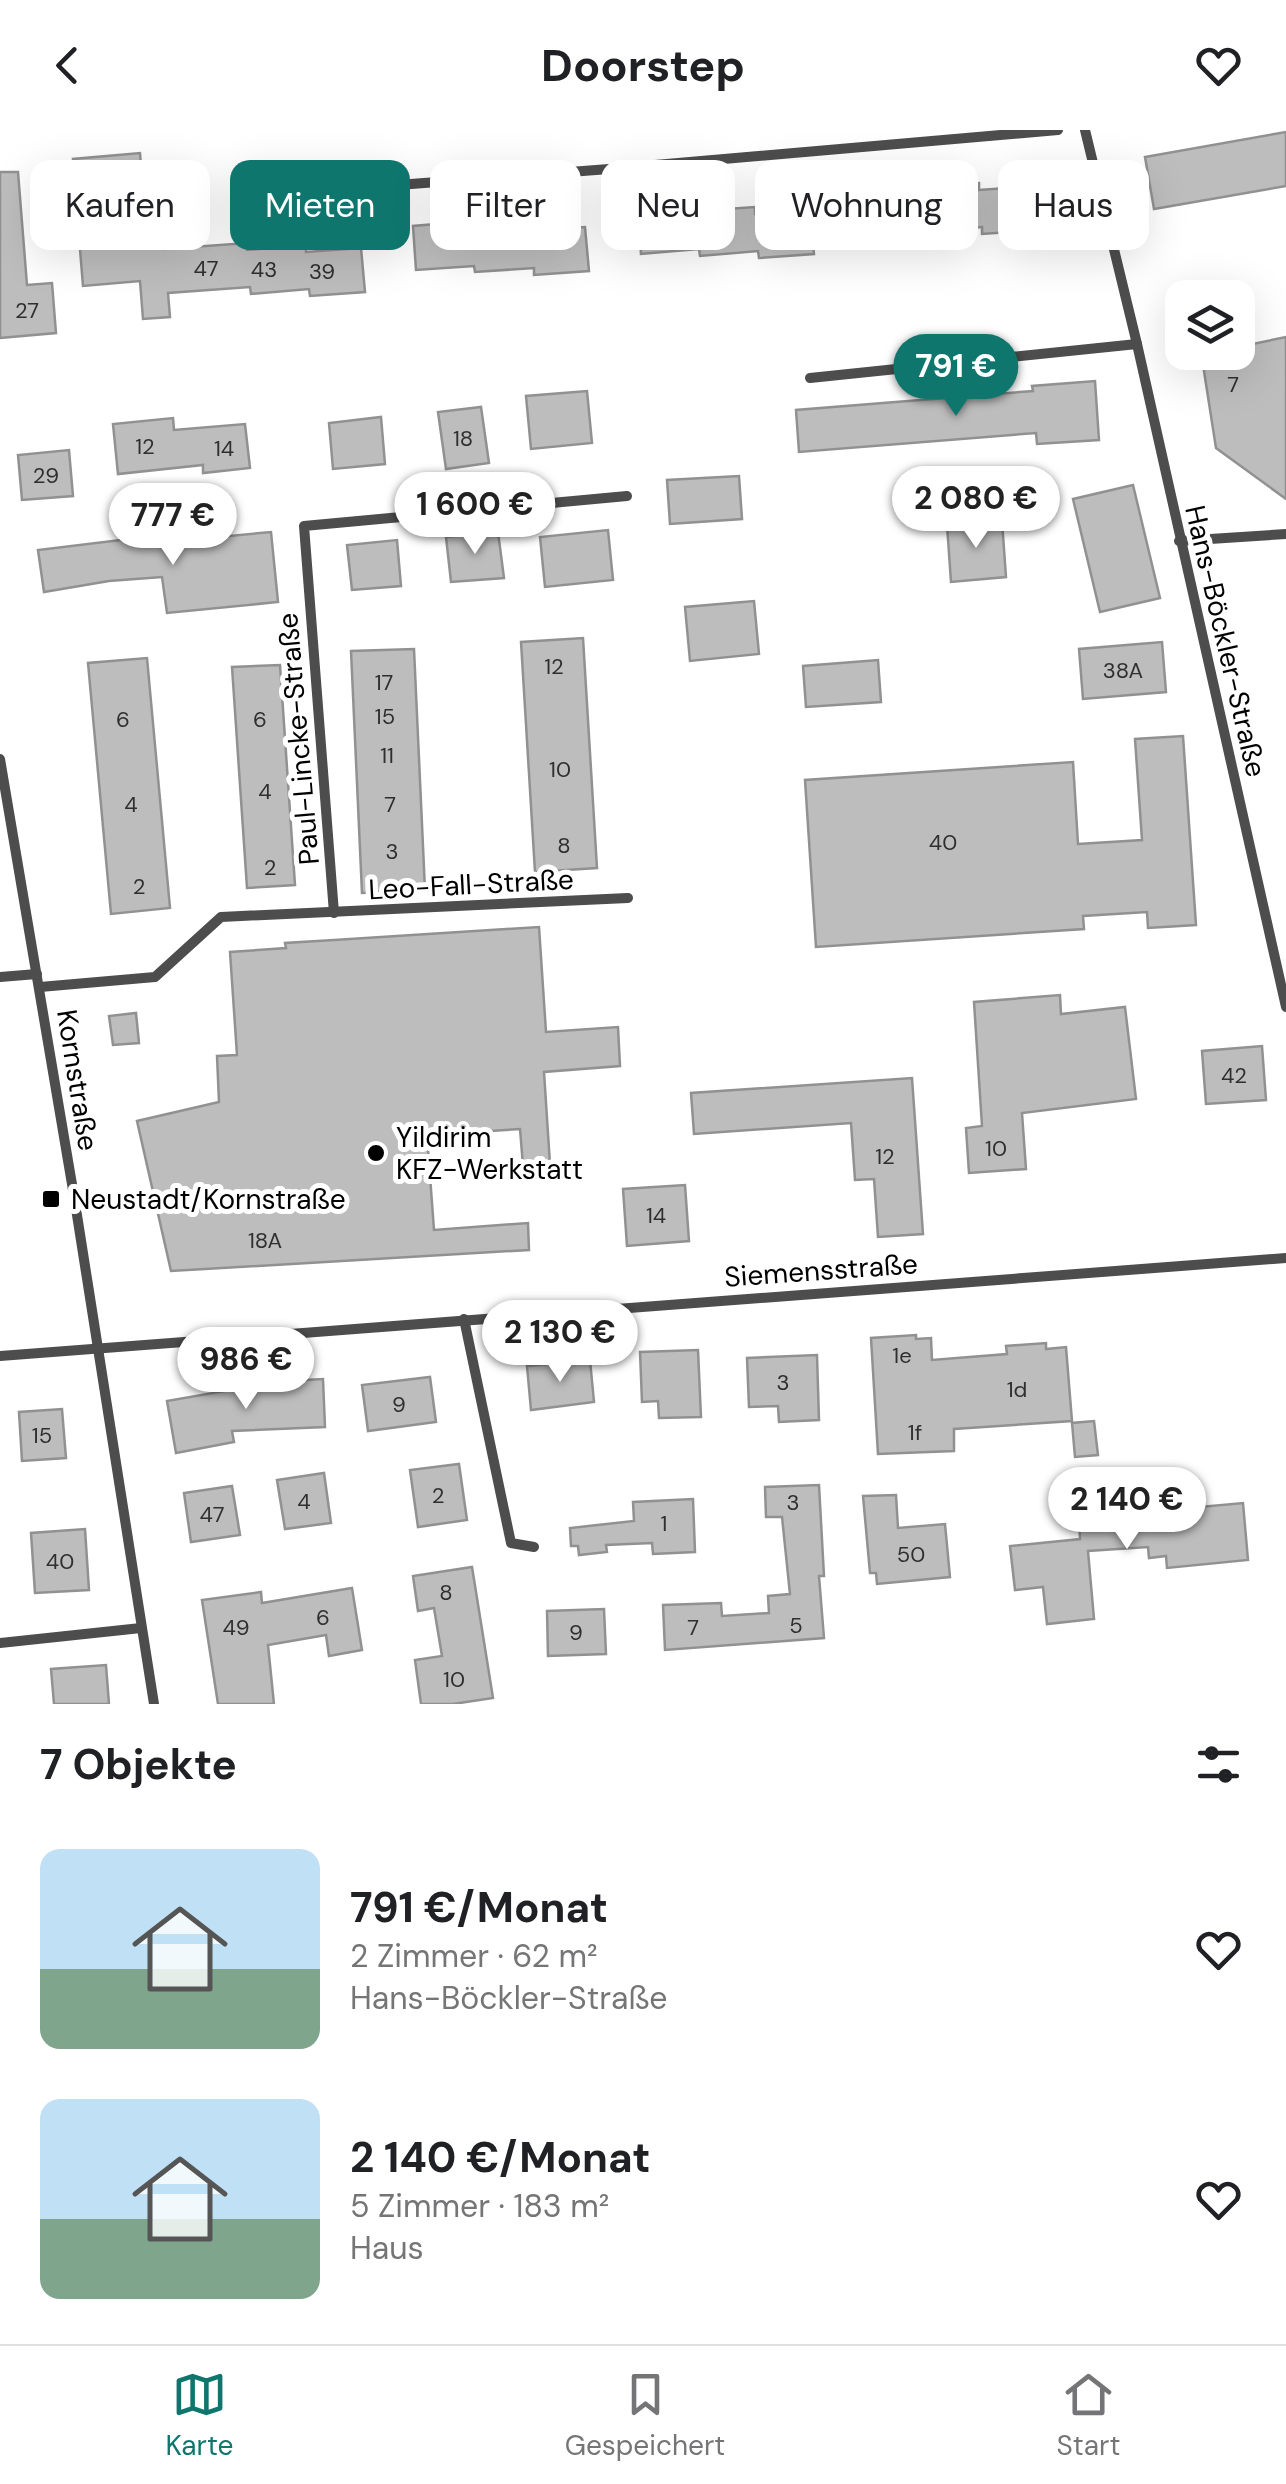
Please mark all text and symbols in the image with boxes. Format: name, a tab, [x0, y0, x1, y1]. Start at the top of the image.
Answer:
text: Doorstep	[541, 36, 745, 95]
icon: back	[40, 38, 95, 93]
icon: heart	[1191, 38, 1246, 93]
chip: Kaufen	[30, 160, 210, 250]
chip: Mieten	[230, 160, 410, 250]
chip: Filter	[430, 160, 581, 250]
chip: Neu	[601, 160, 735, 250]
chip: Wohnung	[755, 160, 978, 250]
chip: Haus	[998, 160, 1149, 250]
house number: 47	[193, 254, 219, 283]
house number: 43	[251, 255, 277, 284]
house number: 39	[309, 257, 335, 286]
map controls	[1165, 280, 1255, 370]
button: layers	[1165, 280, 1255, 370]
house number: 27	[15, 296, 39, 325]
pin: 791 €	[886, 334, 1026, 419]
text: 791 €	[915, 345, 997, 387]
house number: 7	[1227, 370, 1239, 399]
house number: 18	[453, 424, 473, 453]
house number: 12	[135, 432, 155, 461]
house number: 14	[214, 434, 234, 463]
house number: 29	[33, 461, 59, 490]
pin: 2 080 €	[884, 466, 1068, 551]
pin: 1 600 €	[383, 472, 567, 557]
text: 2 080 €	[914, 477, 1038, 519]
pin: 777 €	[103, 483, 243, 568]
text: 1 600 €	[416, 483, 534, 525]
text: 777 €	[131, 494, 215, 536]
street label: Hans-Böckler-Straße	[1176, 502, 1275, 781]
street label: Paul-Lincke-Straße	[269, 611, 328, 867]
house number: 12	[544, 652, 564, 681]
house number: 38A	[1103, 656, 1143, 685]
house number: 17	[375, 668, 393, 697]
house number: 15	[375, 702, 395, 731]
house number: 6	[116, 705, 130, 734]
house number: 6	[253, 705, 267, 734]
house number: 11	[380, 741, 394, 770]
house number: 10	[549, 755, 571, 784]
house number: 4	[258, 777, 272, 806]
house number: 4	[124, 790, 138, 819]
house number: 7	[384, 790, 396, 819]
house number: 40	[929, 828, 957, 857]
house number: 8	[557, 831, 571, 860]
house number: 3	[385, 837, 399, 866]
house number: 2	[264, 853, 276, 882]
street label: Leo-Fall-Straße	[367, 861, 575, 908]
house number: 2	[133, 872, 145, 901]
street label: Kornstraße	[48, 1007, 107, 1153]
house number: 42	[1221, 1061, 1247, 1090]
place label: Yildirim KFZ-Werkstatt	[396, 1119, 583, 1188]
house number: 10	[985, 1134, 1007, 1163]
marker: Yildirim KFZ-Werkstatt	[365, 1142, 387, 1164]
house number: 12	[875, 1142, 895, 1171]
place label: Neustadt/Kornstraße	[71, 1181, 346, 1218]
marker: Neustadt/Kornstraße	[40, 1188, 62, 1210]
house number: 14	[646, 1201, 666, 1230]
house number: 18A	[248, 1226, 282, 1255]
street label: Siemensstraße	[723, 1245, 919, 1296]
pin: 2 130 €	[468, 1300, 652, 1385]
text: 2 130 €	[504, 1311, 616, 1353]
pin: 986 €	[176, 1327, 316, 1412]
text: 986 €	[199, 1338, 293, 1380]
house number: 1e	[892, 1341, 912, 1370]
house number: 3	[776, 1368, 790, 1397]
house number: 1d	[1007, 1375, 1027, 1404]
house number: 9	[392, 1390, 406, 1419]
house number: 1f	[908, 1418, 922, 1447]
house number: 15	[32, 1421, 52, 1450]
pin: 2 140 €	[1035, 1467, 1219, 1552]
text: 2 140 €	[1070, 1478, 1184, 1520]
house number: 2	[432, 1481, 444, 1510]
house number: 4	[297, 1487, 311, 1516]
house number: 3	[786, 1488, 800, 1517]
house number: 47	[199, 1500, 225, 1529]
house number: 1	[661, 1509, 667, 1538]
house number: 50	[897, 1540, 925, 1569]
house number: 40	[46, 1547, 74, 1576]
house number: 8	[439, 1578, 453, 1607]
house number: 6	[316, 1603, 330, 1632]
house number: 5	[789, 1611, 803, 1640]
house number: 49	[222, 1613, 250, 1642]
house number: 7	[687, 1613, 699, 1642]
house number: 9	[569, 1618, 583, 1647]
house number: 10	[443, 1665, 465, 1694]
text: 7 Objekte	[40, 1737, 237, 1792]
icon: filters	[1191, 1737, 1246, 1792]
text: 791 €/Monat	[350, 1880, 608, 1935]
icon: home	[120, 1889, 240, 2009]
icon: heart	[1191, 1922, 1246, 1977]
text: 2 Zimmer · 62 m²	[350, 1935, 598, 1977]
text: Hans-Böckler-Straße	[350, 1977, 667, 2019]
text: 2 140 €/Monat	[350, 2130, 651, 2185]
icon: home	[120, 2139, 240, 2259]
icon: heart	[1191, 2172, 1246, 2227]
text: 5 Zimmer · 183 m²	[350, 2185, 609, 2227]
text: Haus	[350, 2227, 424, 2269]
tab: Karte	[166, 2367, 233, 2464]
tab: Gespeichert	[565, 2367, 725, 2464]
tab: Start	[1057, 2367, 1120, 2464]

